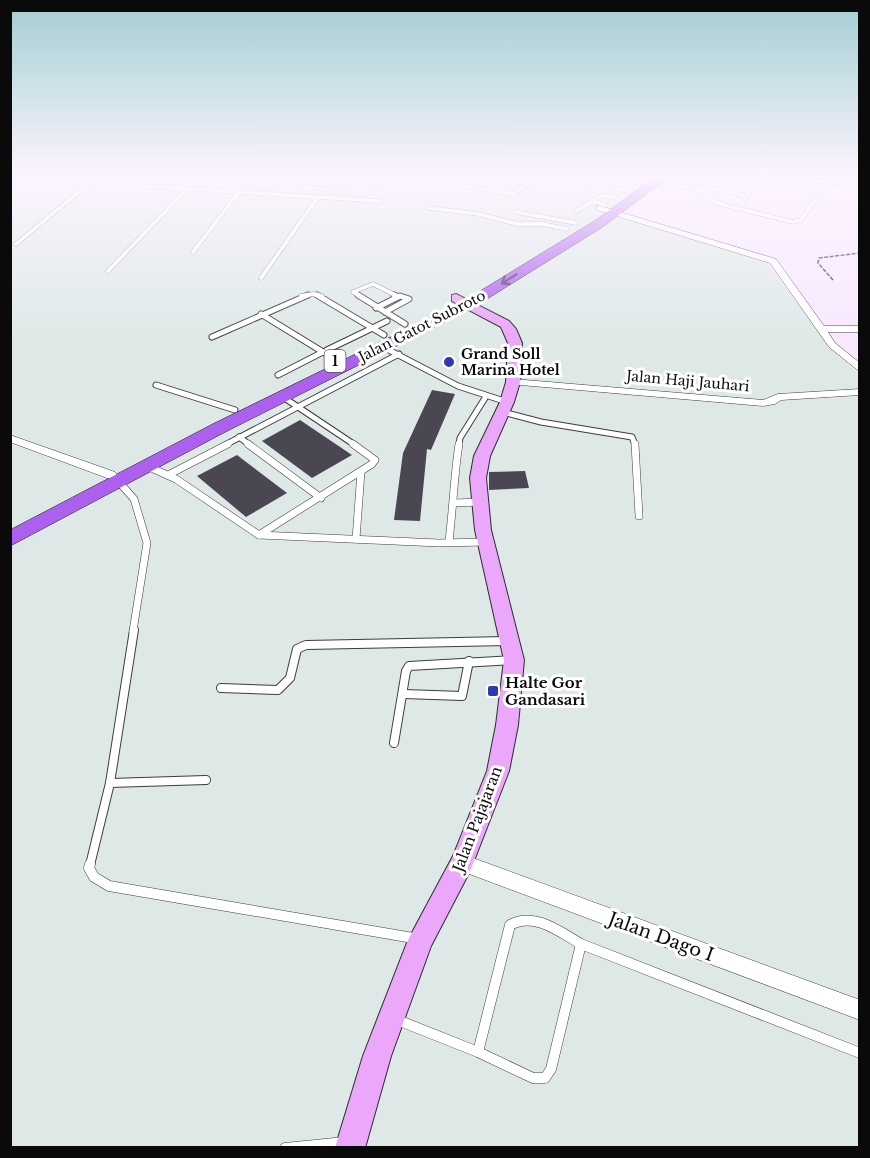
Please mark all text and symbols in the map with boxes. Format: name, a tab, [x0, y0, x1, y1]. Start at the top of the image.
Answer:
one-way arrow	[501, 273, 518, 285]
street label: Jalan Gatot Subroto	[354, 286, 489, 367]
place label: Grand Soll Marina Hotel	[461, 345, 560, 379]
road number: 1	[324, 350, 346, 372]
marker: Grand Soll Marina Hotel	[442, 355, 456, 369]
street label: Jalan Haji Jauhari	[624, 366, 751, 395]
place label: Halte Gor Gandasari	[505, 673, 586, 709]
marker: Halte Gor Gandasari	[486, 684, 500, 698]
street label: Jalan Pajajaran	[447, 764, 506, 876]
street label: Jalan Dago I	[603, 907, 717, 966]

